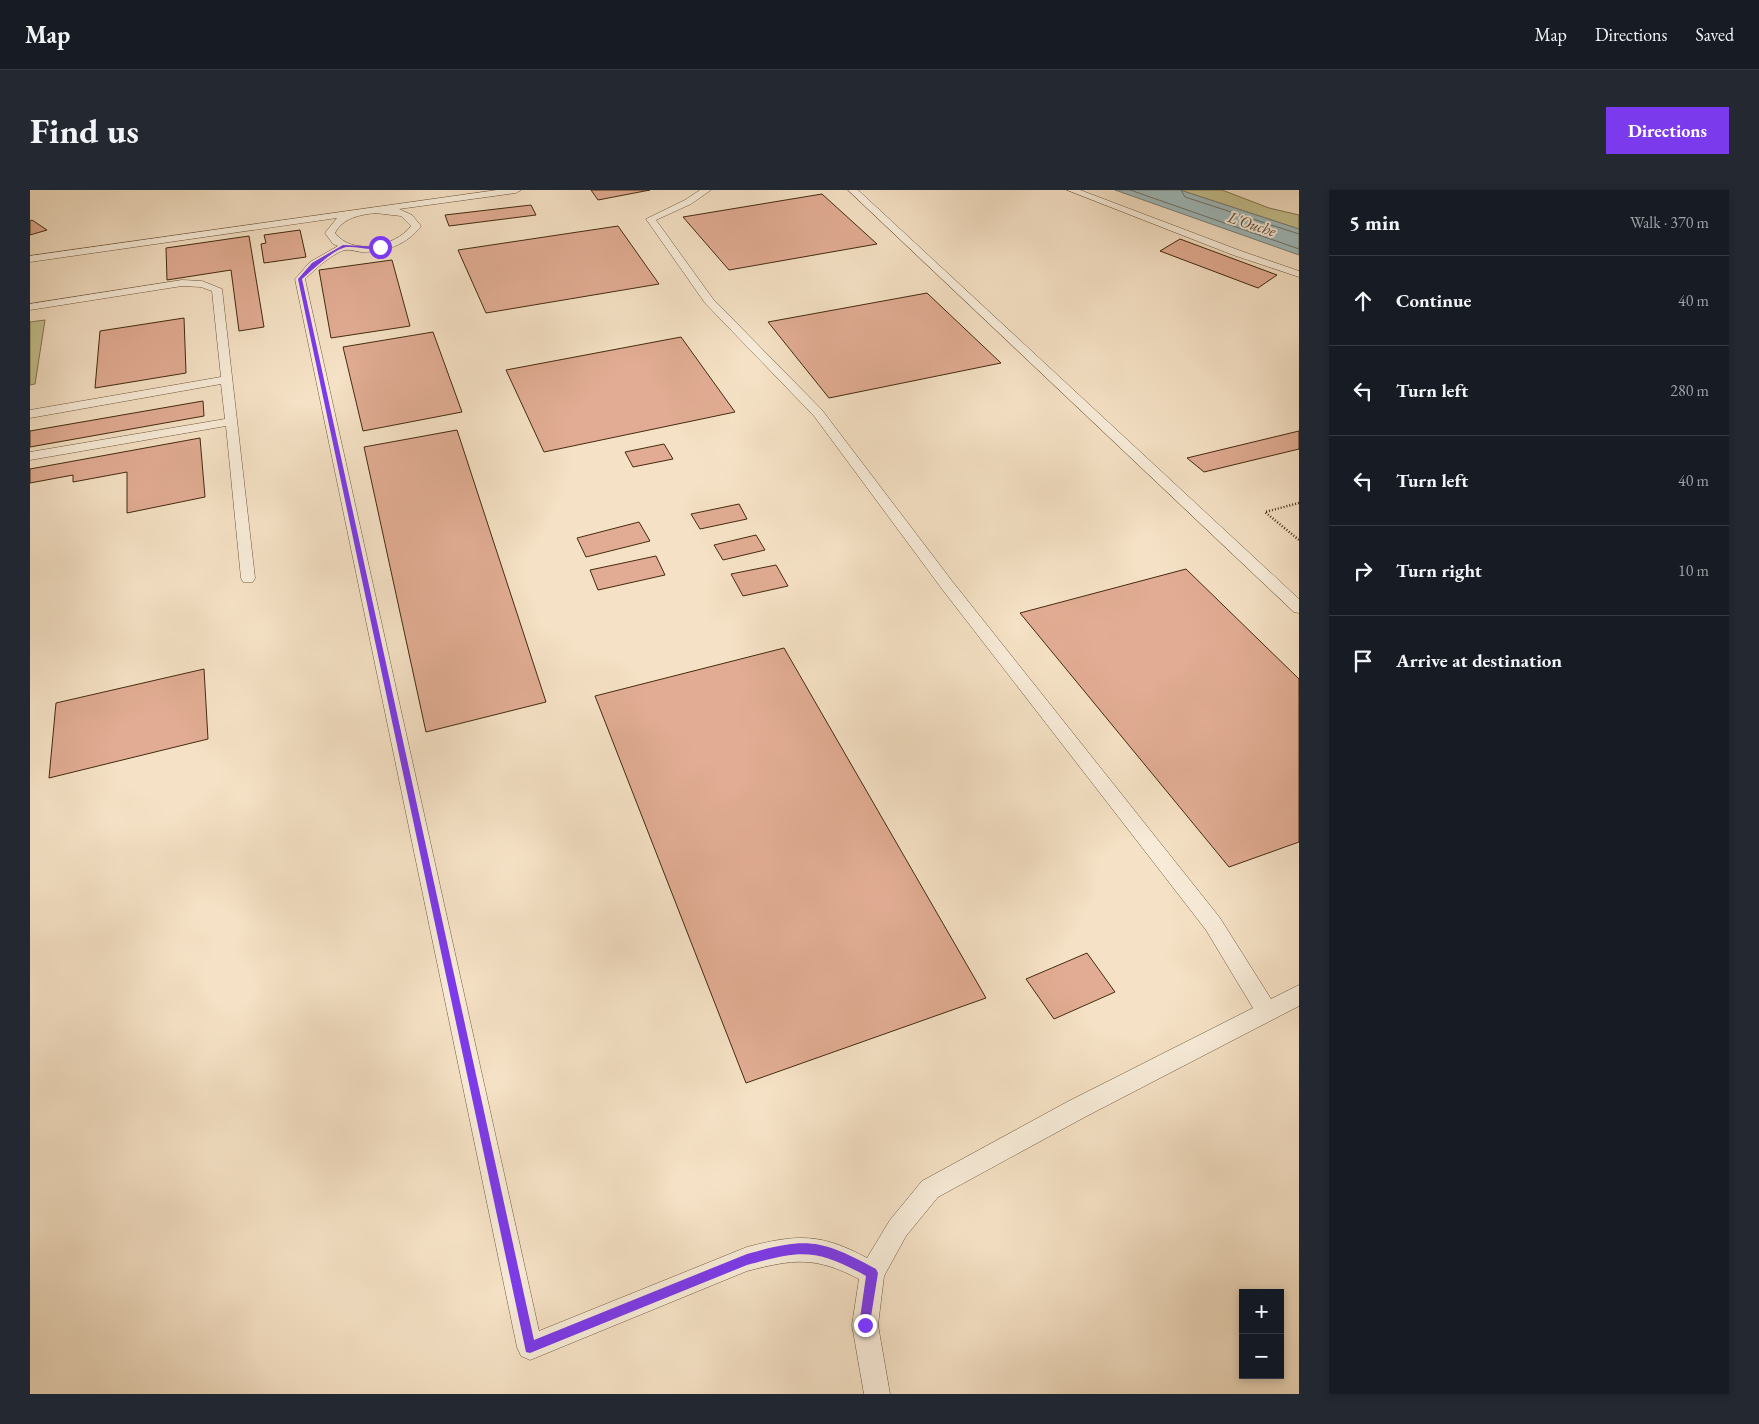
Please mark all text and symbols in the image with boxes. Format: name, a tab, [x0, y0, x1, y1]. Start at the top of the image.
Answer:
text: Map	[25, 19, 70, 50]
text: Map	[1535, 23, 1567, 46]
text: Directions	[1595, 23, 1667, 46]
text: Saved	[1695, 23, 1734, 46]
button: Directions	[1606, 107, 1729, 154]
text: Find us	[30, 108, 139, 153]
water label: L'Ouche	[1224, 206, 1279, 242]
text: 5 min	[1349, 209, 1400, 236]
text: Walk · 370 m	[1630, 212, 1709, 233]
route start	[369, 236, 392, 259]
icon: ahead	[1349, 287, 1377, 315]
text: Continue	[1396, 288, 1471, 313]
text: 40 m	[1678, 290, 1709, 311]
icon: left	[1349, 377, 1377, 405]
text: Turn left	[1396, 378, 1468, 403]
text: 280 m	[1670, 380, 1709, 401]
icon: left	[1349, 467, 1377, 495]
text: Turn left	[1396, 468, 1468, 493]
text: 40 m	[1678, 470, 1709, 491]
icon: right	[1349, 557, 1377, 585]
text: Turn right	[1396, 558, 1482, 583]
text: 10 m	[1678, 560, 1709, 581]
icon: arrive	[1349, 647, 1377, 675]
text: Arrive at destination	[1396, 648, 1562, 673]
map controls	[1239, 1289, 1284, 1379]
button: +	[1239, 1289, 1284, 1334]
route end	[854, 1314, 877, 1337]
button: −	[1239, 1334, 1284, 1379]

